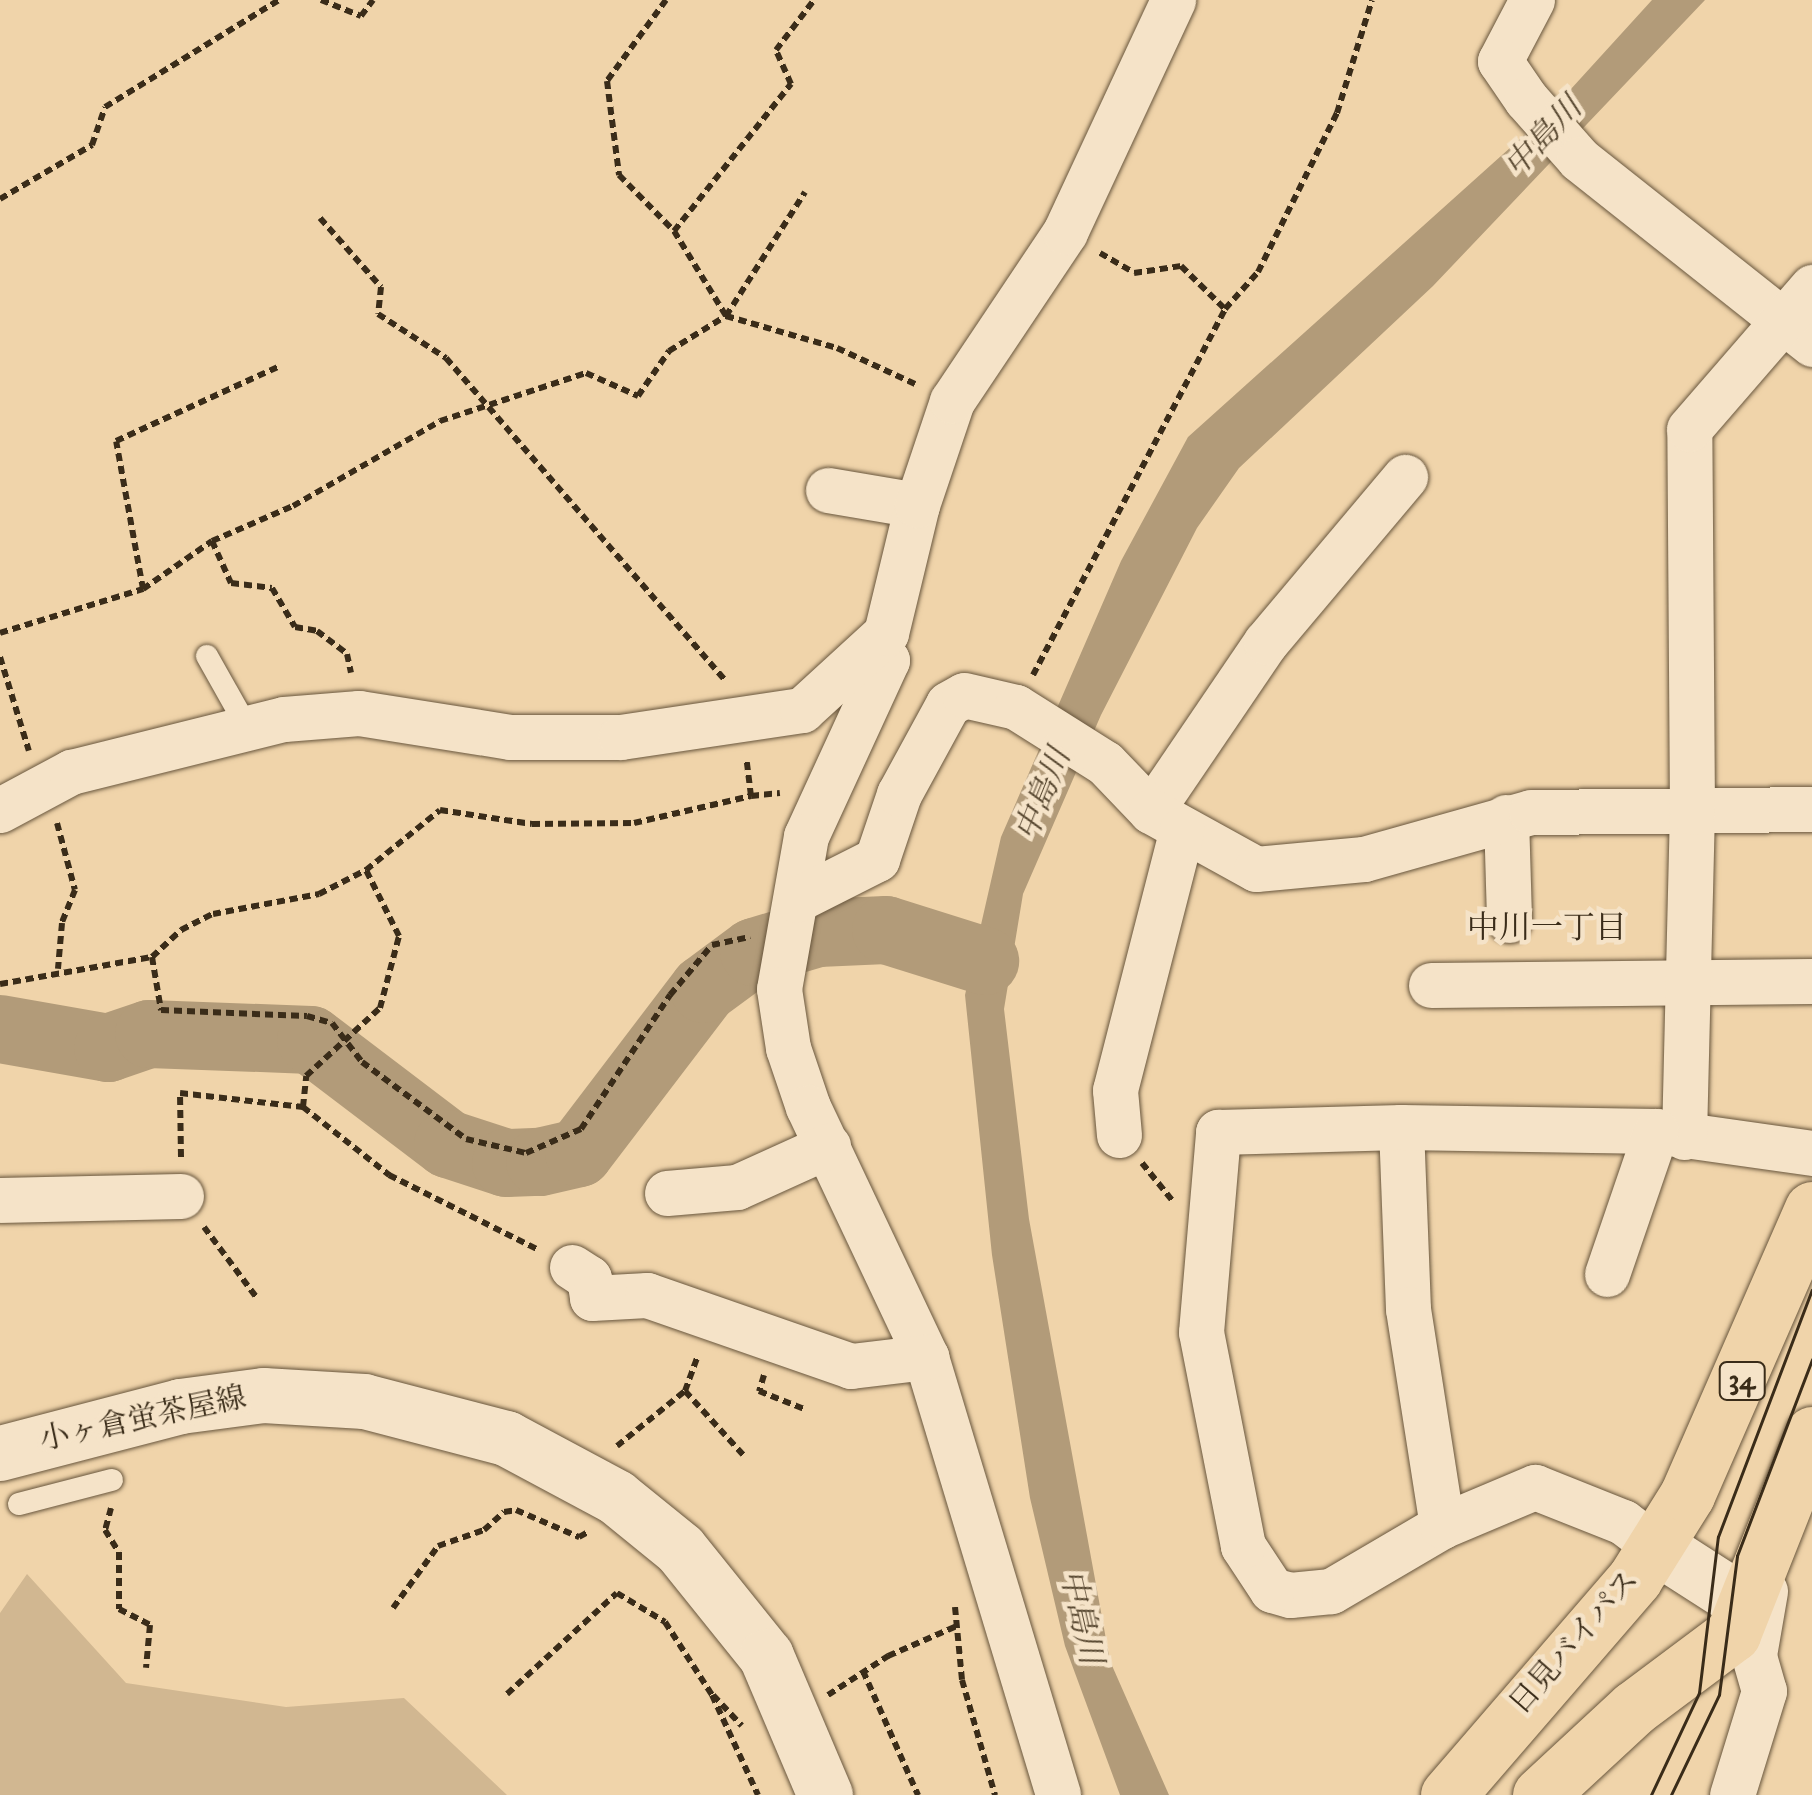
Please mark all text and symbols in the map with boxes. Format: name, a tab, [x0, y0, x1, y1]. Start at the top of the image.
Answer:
water label: 中島川	[1497, 90, 1591, 186]
water label: 中島川	[1008, 743, 1080, 847]
district label: 中川一丁目	[1467, 910, 1627, 948]
road number: 34	[1717, 1358, 1767, 1404]
street label: 小ヶ倉蛍茶屋線	[37, 1381, 249, 1459]
street label: 日見バイパス	[1502, 1563, 1648, 1723]
water label: 中島川	[1050, 1566, 1110, 1668]

